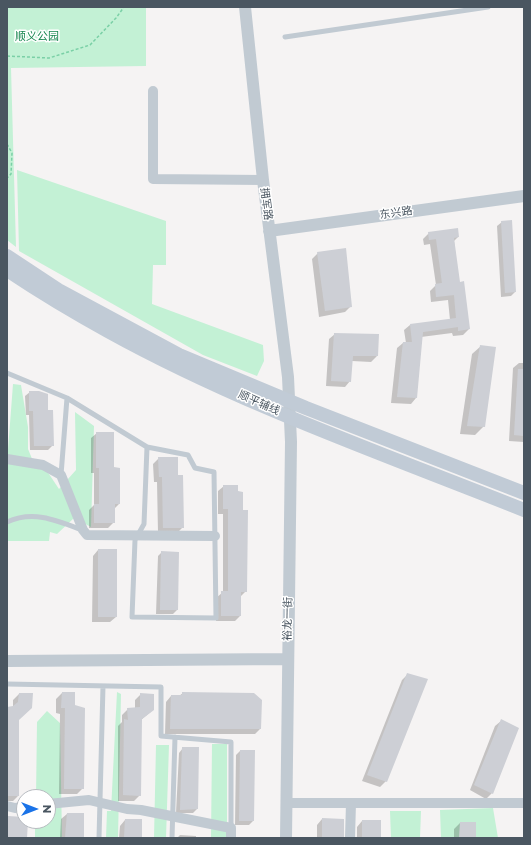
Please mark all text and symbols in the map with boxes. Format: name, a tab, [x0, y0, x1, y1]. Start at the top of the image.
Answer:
park label: 顺义公园	[15, 30, 59, 44]
street label: 拥军路	[257, 187, 275, 221]
street label: 东兴路	[379, 204, 413, 222]
street label: 顺平辅线	[236, 388, 282, 418]
street label: 裕龙一街	[281, 597, 295, 641]
north arrow	[16, 789, 56, 829]
text: N	[40, 805, 54, 813]

